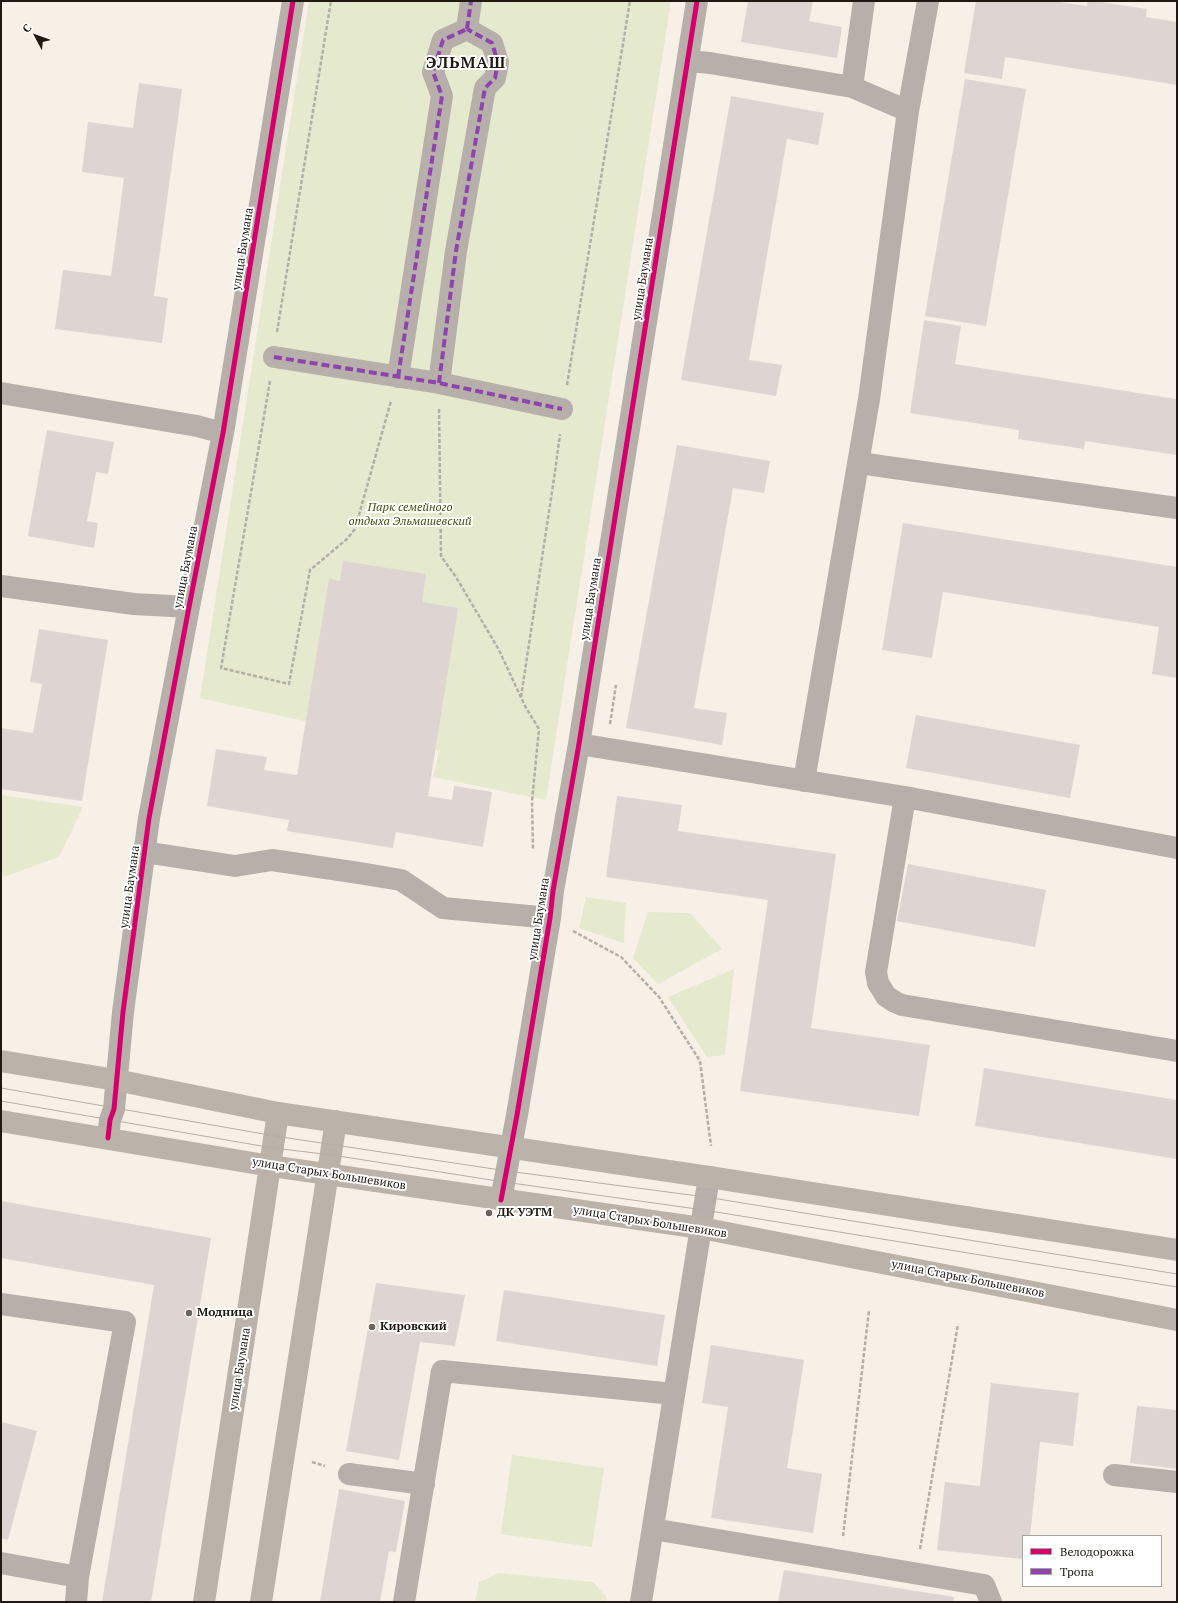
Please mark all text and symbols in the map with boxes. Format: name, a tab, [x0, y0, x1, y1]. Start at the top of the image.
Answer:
north arrow	[16, 16, 56, 56]
text: С	[19, 21, 35, 35]
district label: ЭЛЬМАШ	[426, 53, 506, 73]
street label: улица Баумана	[229, 207, 257, 291]
street label: улица Баумана	[629, 237, 657, 321]
park label: Парк семейного отдыха Эльмашевский	[348, 501, 472, 529]
street label: улица Баумана	[171, 525, 201, 609]
street label: улица Баумана	[577, 557, 605, 641]
street label: улица Баумана	[117, 845, 143, 929]
street label: улица Баумана	[525, 877, 553, 961]
street label: улица Старых Большевиков	[251, 1155, 407, 1193]
street label: улица Старых Большевиков	[572, 1203, 728, 1241]
place label: ДК УЭТМ	[497, 1206, 552, 1220]
marker: ДК УЭТМ	[484, 1208, 494, 1218]
street label: улица Старых Большевиков	[890, 1257, 1046, 1301]
place label: Модница	[197, 1306, 253, 1320]
marker: Модница	[184, 1308, 194, 1318]
place label: Кировский	[380, 1320, 447, 1334]
marker: Кировский	[367, 1322, 377, 1332]
street label: улица Баумана	[226, 1327, 254, 1411]
legend	[1022, 1535, 1162, 1587]
text: Велодорожка	[1060, 1544, 1134, 1559]
text: Тропа	[1060, 1564, 1094, 1579]

